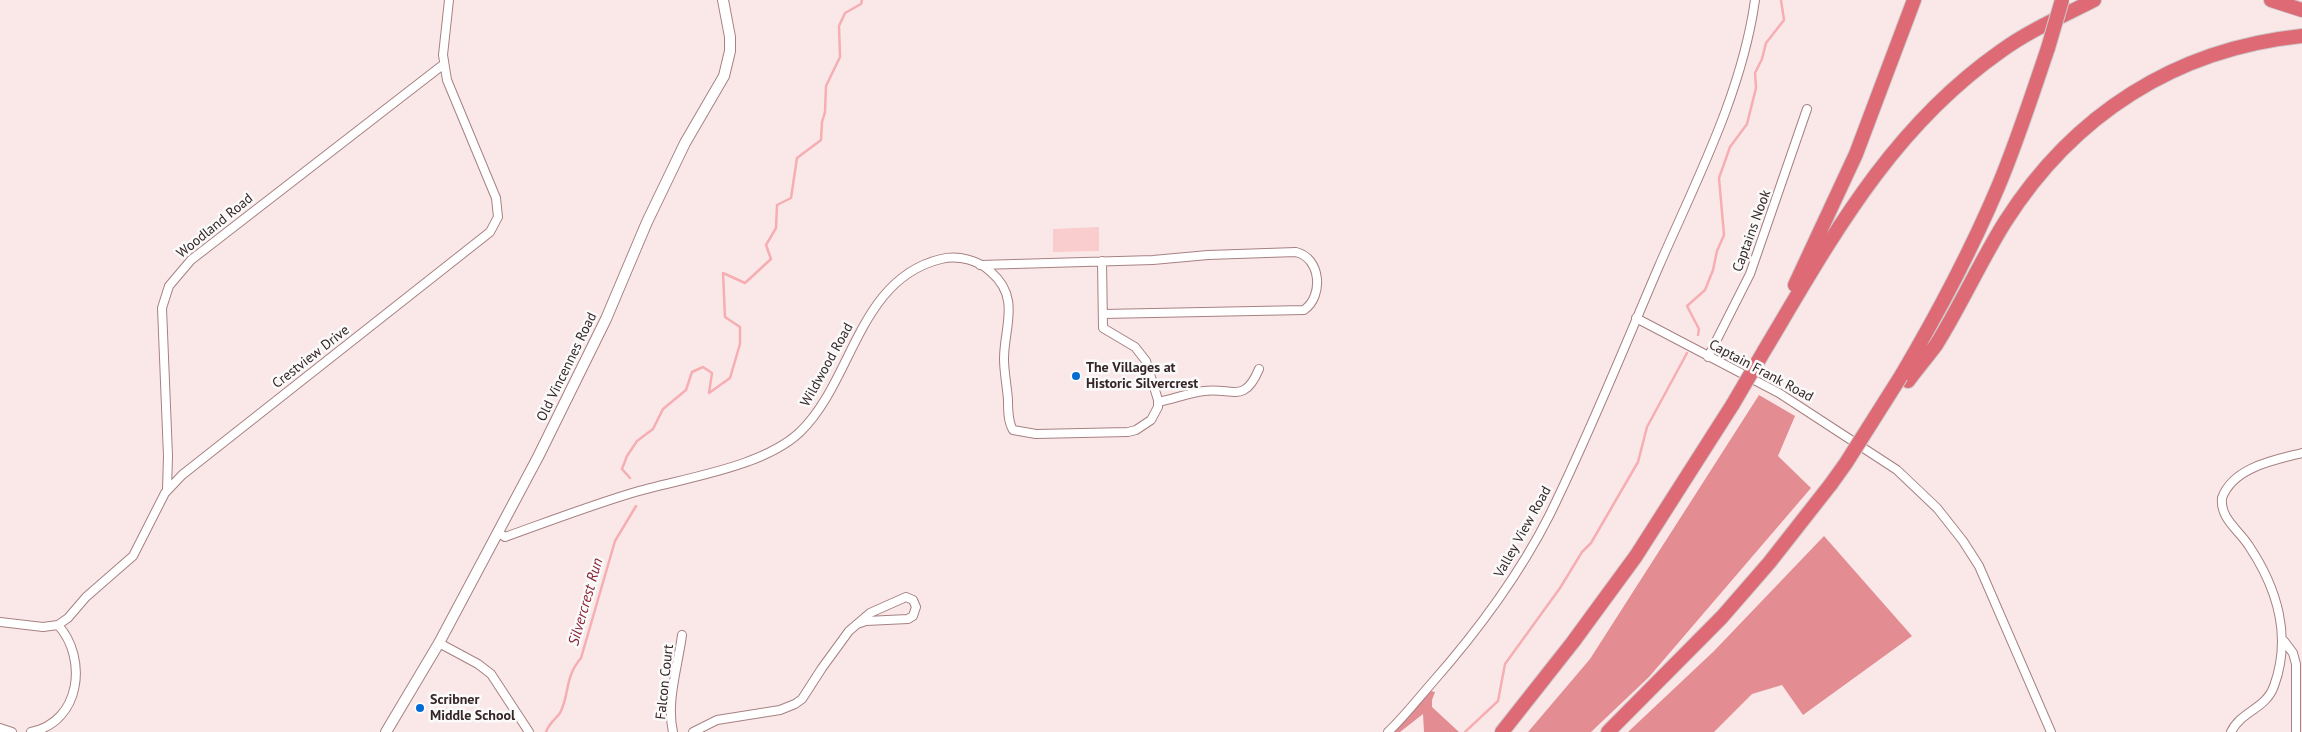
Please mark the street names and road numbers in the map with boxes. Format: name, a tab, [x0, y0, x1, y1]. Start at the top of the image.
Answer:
street label: Captains Nook	[1729, 188, 1775, 274]
street label: Woodland Road	[174, 190, 256, 262]
street label: Old Vincennes Road	[533, 310, 601, 424]
street label: Wildwood Road	[797, 320, 857, 410]
street label: Crestview Drive	[269, 322, 353, 392]
street label: Captain Frank Road	[1706, 336, 1816, 406]
street label: Valley View Road	[1491, 483, 1555, 581]
street label: Falcon Court	[653, 644, 677, 720]

